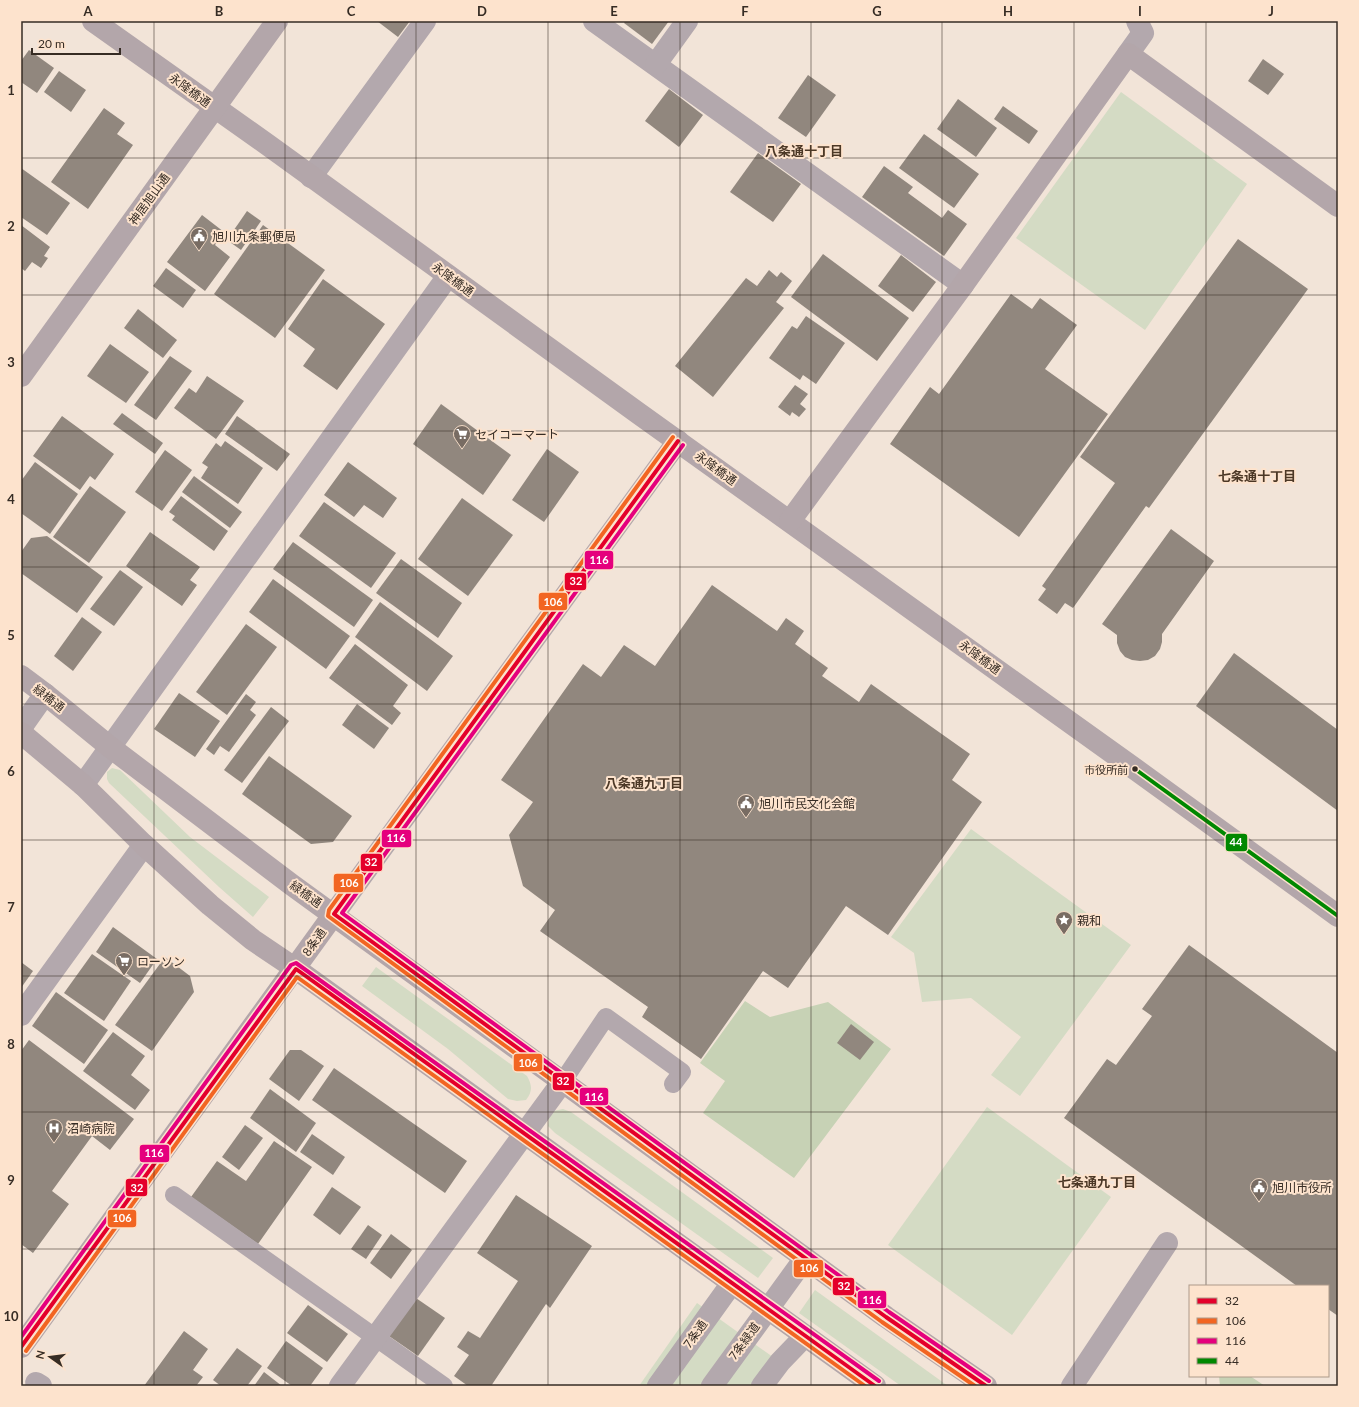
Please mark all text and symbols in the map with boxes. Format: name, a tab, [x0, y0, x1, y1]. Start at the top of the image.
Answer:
text: A	[82, 3, 93, 19]
text: B	[215, 3, 224, 19]
text: C	[347, 3, 356, 19]
text: D	[477, 3, 487, 19]
text: E	[610, 3, 618, 19]
text: F	[741, 3, 749, 19]
text: G	[872, 3, 882, 19]
text: H	[1003, 3, 1013, 19]
text: I	[1138, 3, 1142, 19]
text: J	[1268, 3, 1274, 19]
scale bar	[32, 30, 120, 56]
text: 20 m	[38, 36, 65, 51]
street label: 永隆橋通	[166, 70, 214, 110]
text: 1	[7, 82, 15, 98]
district label: 八条通十丁目	[765, 143, 843, 159]
street label: 神居旭山通	[125, 170, 173, 228]
text: 2	[7, 218, 15, 234]
public building icon: 旭川九条郵便局	[189, 226, 209, 251]
place label: 旭川九条郵便局	[212, 229, 296, 244]
street label: 永隆橋通	[429, 259, 477, 299]
text: 3	[7, 354, 15, 370]
supermarket icon: セイコーマート	[452, 424, 472, 449]
place label: セイコーマート	[475, 427, 559, 442]
street label: 永隆橋通	[692, 448, 740, 488]
district label: 七条通十丁目	[1218, 468, 1296, 484]
text: 4	[7, 491, 15, 507]
line badge: 116	[584, 550, 614, 570]
text: 116	[589, 553, 609, 566]
line badge: 32	[564, 572, 587, 591]
text: 32	[570, 574, 582, 587]
line badge: 106	[538, 592, 568, 611]
text: 106	[543, 595, 563, 608]
text: 5	[7, 627, 15, 643]
street label: 永隆橋通	[956, 637, 1004, 677]
street label: 緑橋通	[30, 681, 68, 715]
text: 6	[7, 763, 15, 779]
place label: 市役所前	[1084, 763, 1128, 776]
marker: 市役所前	[1130, 764, 1140, 774]
district label: 八条通九丁目	[605, 775, 683, 791]
public building icon: 旭川市民文化会館	[736, 793, 756, 818]
place label: 旭川市民文化会館	[759, 796, 855, 811]
line badge: 116	[381, 829, 412, 848]
text: 116	[386, 831, 406, 844]
line badge: 44	[1225, 833, 1248, 852]
text: 44	[1230, 835, 1243, 848]
line badge: 32	[360, 853, 383, 872]
text: 32	[365, 855, 377, 868]
line badge: 106	[333, 873, 364, 893]
text: 106	[339, 876, 359, 889]
street label: 緑橋通	[287, 878, 325, 910]
text: 7	[7, 899, 15, 915]
place icon: 親和	[1054, 910, 1074, 935]
place label: 親和	[1077, 913, 1101, 928]
street label: 8条通	[299, 925, 329, 959]
supermarket icon: ローソン	[114, 951, 134, 976]
place label: ローソン	[137, 954, 185, 969]
text: 8	[7, 1036, 15, 1052]
line badge: 106	[513, 1053, 543, 1072]
text: 106	[518, 1056, 538, 1069]
line badge: 32	[552, 1072, 575, 1091]
text: 32	[557, 1074, 569, 1087]
line badge: 116	[579, 1087, 609, 1106]
text: 116	[584, 1090, 604, 1103]
hospital icon: 沼崎病院	[44, 1118, 64, 1143]
place label: 沼崎病院	[67, 1121, 115, 1136]
line badge: 116	[139, 1144, 170, 1163]
text: 116	[144, 1146, 164, 1159]
text: 9	[7, 1172, 15, 1188]
district label: 七条通九丁目	[1058, 1174, 1136, 1190]
public building icon: 旭川市役所	[1249, 1177, 1269, 1202]
line badge: 32	[125, 1178, 148, 1197]
place label: 旭川市役所	[1272, 1180, 1332, 1195]
text: 32	[131, 1181, 143, 1194]
line badge: 106	[107, 1209, 137, 1228]
text: 106	[112, 1211, 132, 1224]
line badge: 106	[793, 1259, 824, 1278]
text: 106	[799, 1261, 819, 1274]
line badge: 32	[832, 1277, 855, 1296]
text: 32	[838, 1279, 850, 1292]
legend	[1189, 1285, 1329, 1377]
line badge: 116	[857, 1290, 887, 1309]
text: 116	[862, 1293, 882, 1306]
text: 32	[1225, 1293, 1239, 1308]
text: 10	[3, 1308, 19, 1324]
text: 106	[1225, 1313, 1246, 1328]
street label: 7条通	[680, 1317, 710, 1351]
street label: 7条緑道	[725, 1319, 763, 1363]
text: 116	[1225, 1333, 1246, 1348]
north arrow	[30, 1337, 70, 1377]
text: N	[32, 1349, 47, 1360]
text: 44	[1225, 1353, 1239, 1368]

